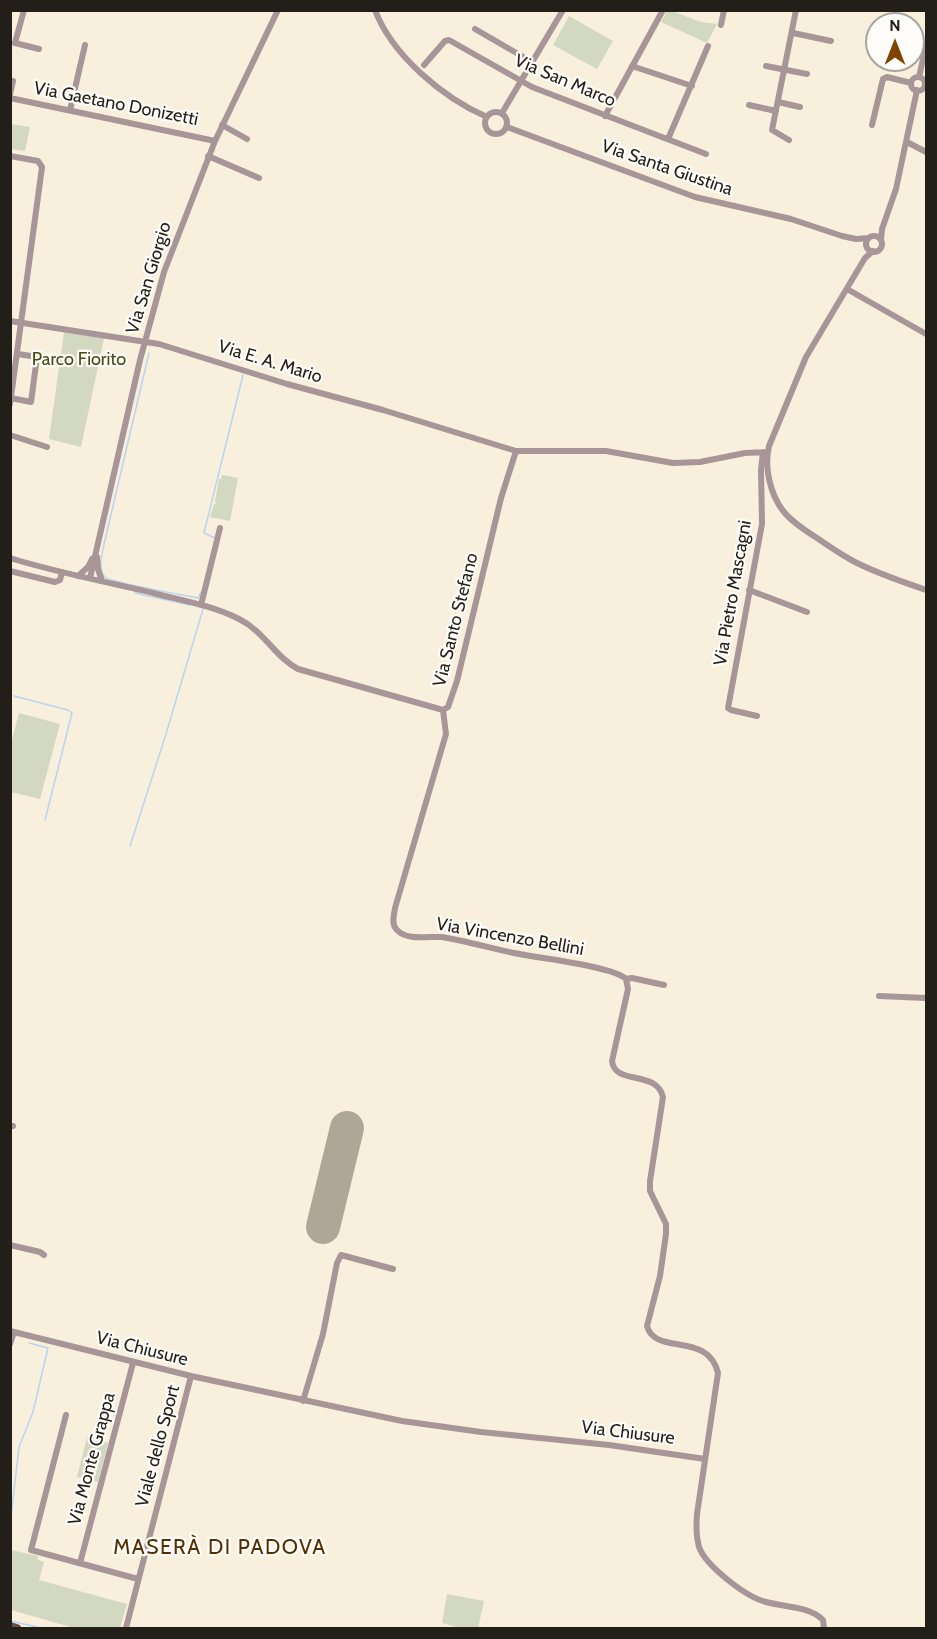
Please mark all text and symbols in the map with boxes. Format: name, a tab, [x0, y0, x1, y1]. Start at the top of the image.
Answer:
north arrow	[865, 12, 925, 72]
text: N	[889, 16, 901, 35]
street label: Via San Marco	[511, 50, 619, 112]
street label: Via Gaetano Donizetti	[32, 77, 200, 131]
street label: Via Santa Giustina	[599, 135, 735, 201]
street label: Via San Giorgio	[122, 219, 176, 337]
street label: Via E. A. Mario	[215, 336, 325, 388]
park label: Parco Fiorito	[32, 349, 126, 371]
street label: Via Pietro Mascagni	[710, 519, 756, 667]
street label: Via Santo Stefano	[429, 551, 483, 689]
street label: Via Vincenzo Bellini	[434, 913, 586, 961]
street label: Via Chiusure	[94, 1327, 190, 1371]
street label: Viale dello Sport	[131, 1383, 185, 1509]
street label: Via Monte Grappa	[64, 1390, 120, 1528]
street label: Via Chiusure	[580, 1417, 676, 1449]
district label: MASERÀ DI PADOVA	[113, 1535, 327, 1561]

